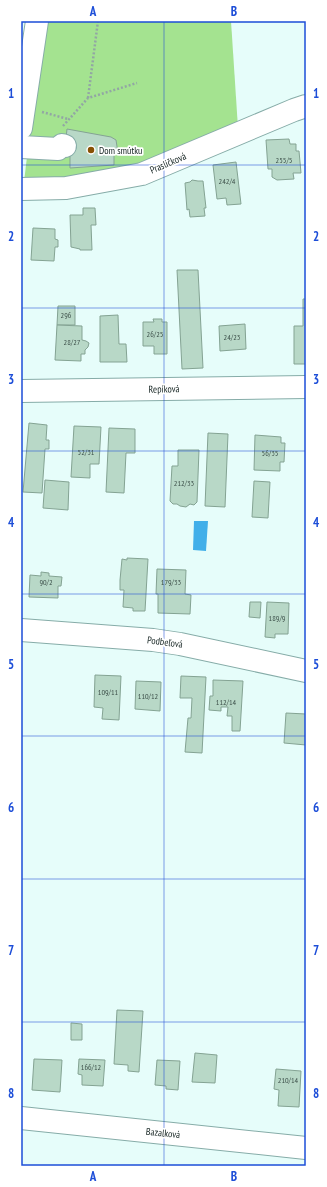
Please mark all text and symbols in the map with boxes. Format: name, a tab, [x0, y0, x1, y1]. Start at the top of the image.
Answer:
text: A	[89, 3, 97, 20]
text: B	[231, 3, 237, 20]
text: 1	[8, 85, 14, 102]
text: 1	[313, 85, 319, 102]
place label: Dom smútku	[99, 144, 142, 157]
marker: Dom smútku	[86, 145, 96, 155]
street label: Prasličková	[148, 150, 188, 176]
house number: 255/5	[276, 155, 292, 165]
house number: 242/4	[219, 176, 236, 186]
text: 2	[8, 228, 14, 245]
text: 2	[313, 228, 319, 245]
house number: 296	[61, 310, 72, 320]
house number: 26/25	[147, 329, 163, 339]
house number: 24/23	[224, 332, 241, 342]
house number: 28/27	[64, 337, 81, 347]
text: 3	[8, 371, 14, 388]
text: 3	[313, 371, 319, 388]
street label: Repíková	[148, 382, 180, 396]
house number: 52/31	[78, 447, 95, 457]
house number: 56/35	[262, 448, 278, 458]
house number: 212/33	[174, 478, 195, 488]
text: 4	[8, 514, 15, 531]
text: 4	[313, 514, 320, 531]
house number: 90/2	[39, 577, 53, 587]
house number: 179/33	[161, 577, 182, 587]
house number: 189/9	[269, 613, 286, 623]
street label: Podbeľová	[146, 633, 184, 651]
text: 5	[8, 656, 14, 673]
text: 5	[313, 656, 319, 673]
house number: 109/11	[98, 687, 119, 697]
house number: 110/12	[138, 691, 159, 701]
house number: 112/14	[216, 697, 237, 707]
text: 6	[8, 799, 14, 816]
text: 6	[313, 799, 319, 816]
text: 7	[8, 942, 14, 959]
text: 7	[313, 942, 319, 959]
house number: 166/12	[81, 1062, 102, 1072]
house number: 210/14	[278, 1075, 299, 1085]
text: 8	[8, 1085, 14, 1102]
text: 8	[313, 1085, 319, 1102]
street label: Bazalková	[145, 1125, 181, 1141]
text: A	[89, 1168, 97, 1185]
text: B	[231, 1168, 237, 1185]

